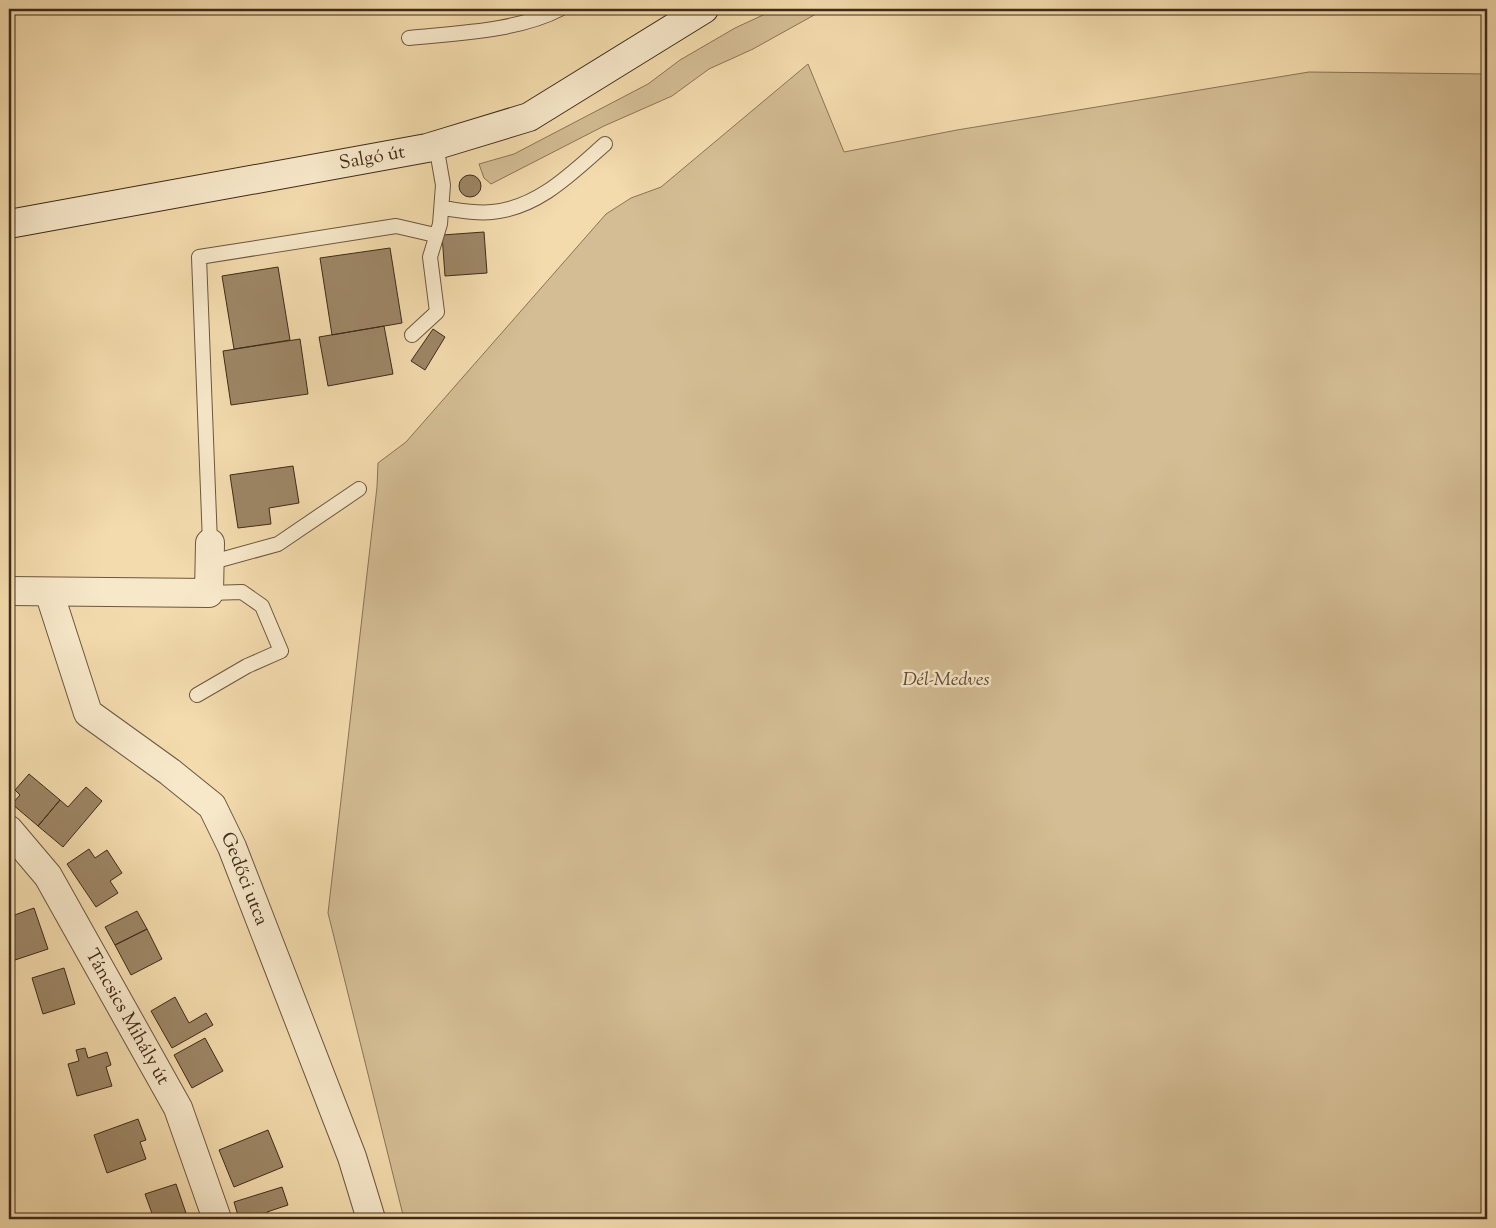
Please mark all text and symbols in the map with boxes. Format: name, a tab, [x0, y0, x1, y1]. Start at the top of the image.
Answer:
street label: Salgó út	[337, 139, 408, 177]
park label: Dél-Medves	[902, 667, 990, 694]
street label: Gedőci utca	[213, 828, 275, 930]
street label: Táncsics Mihály út	[78, 944, 176, 1090]

